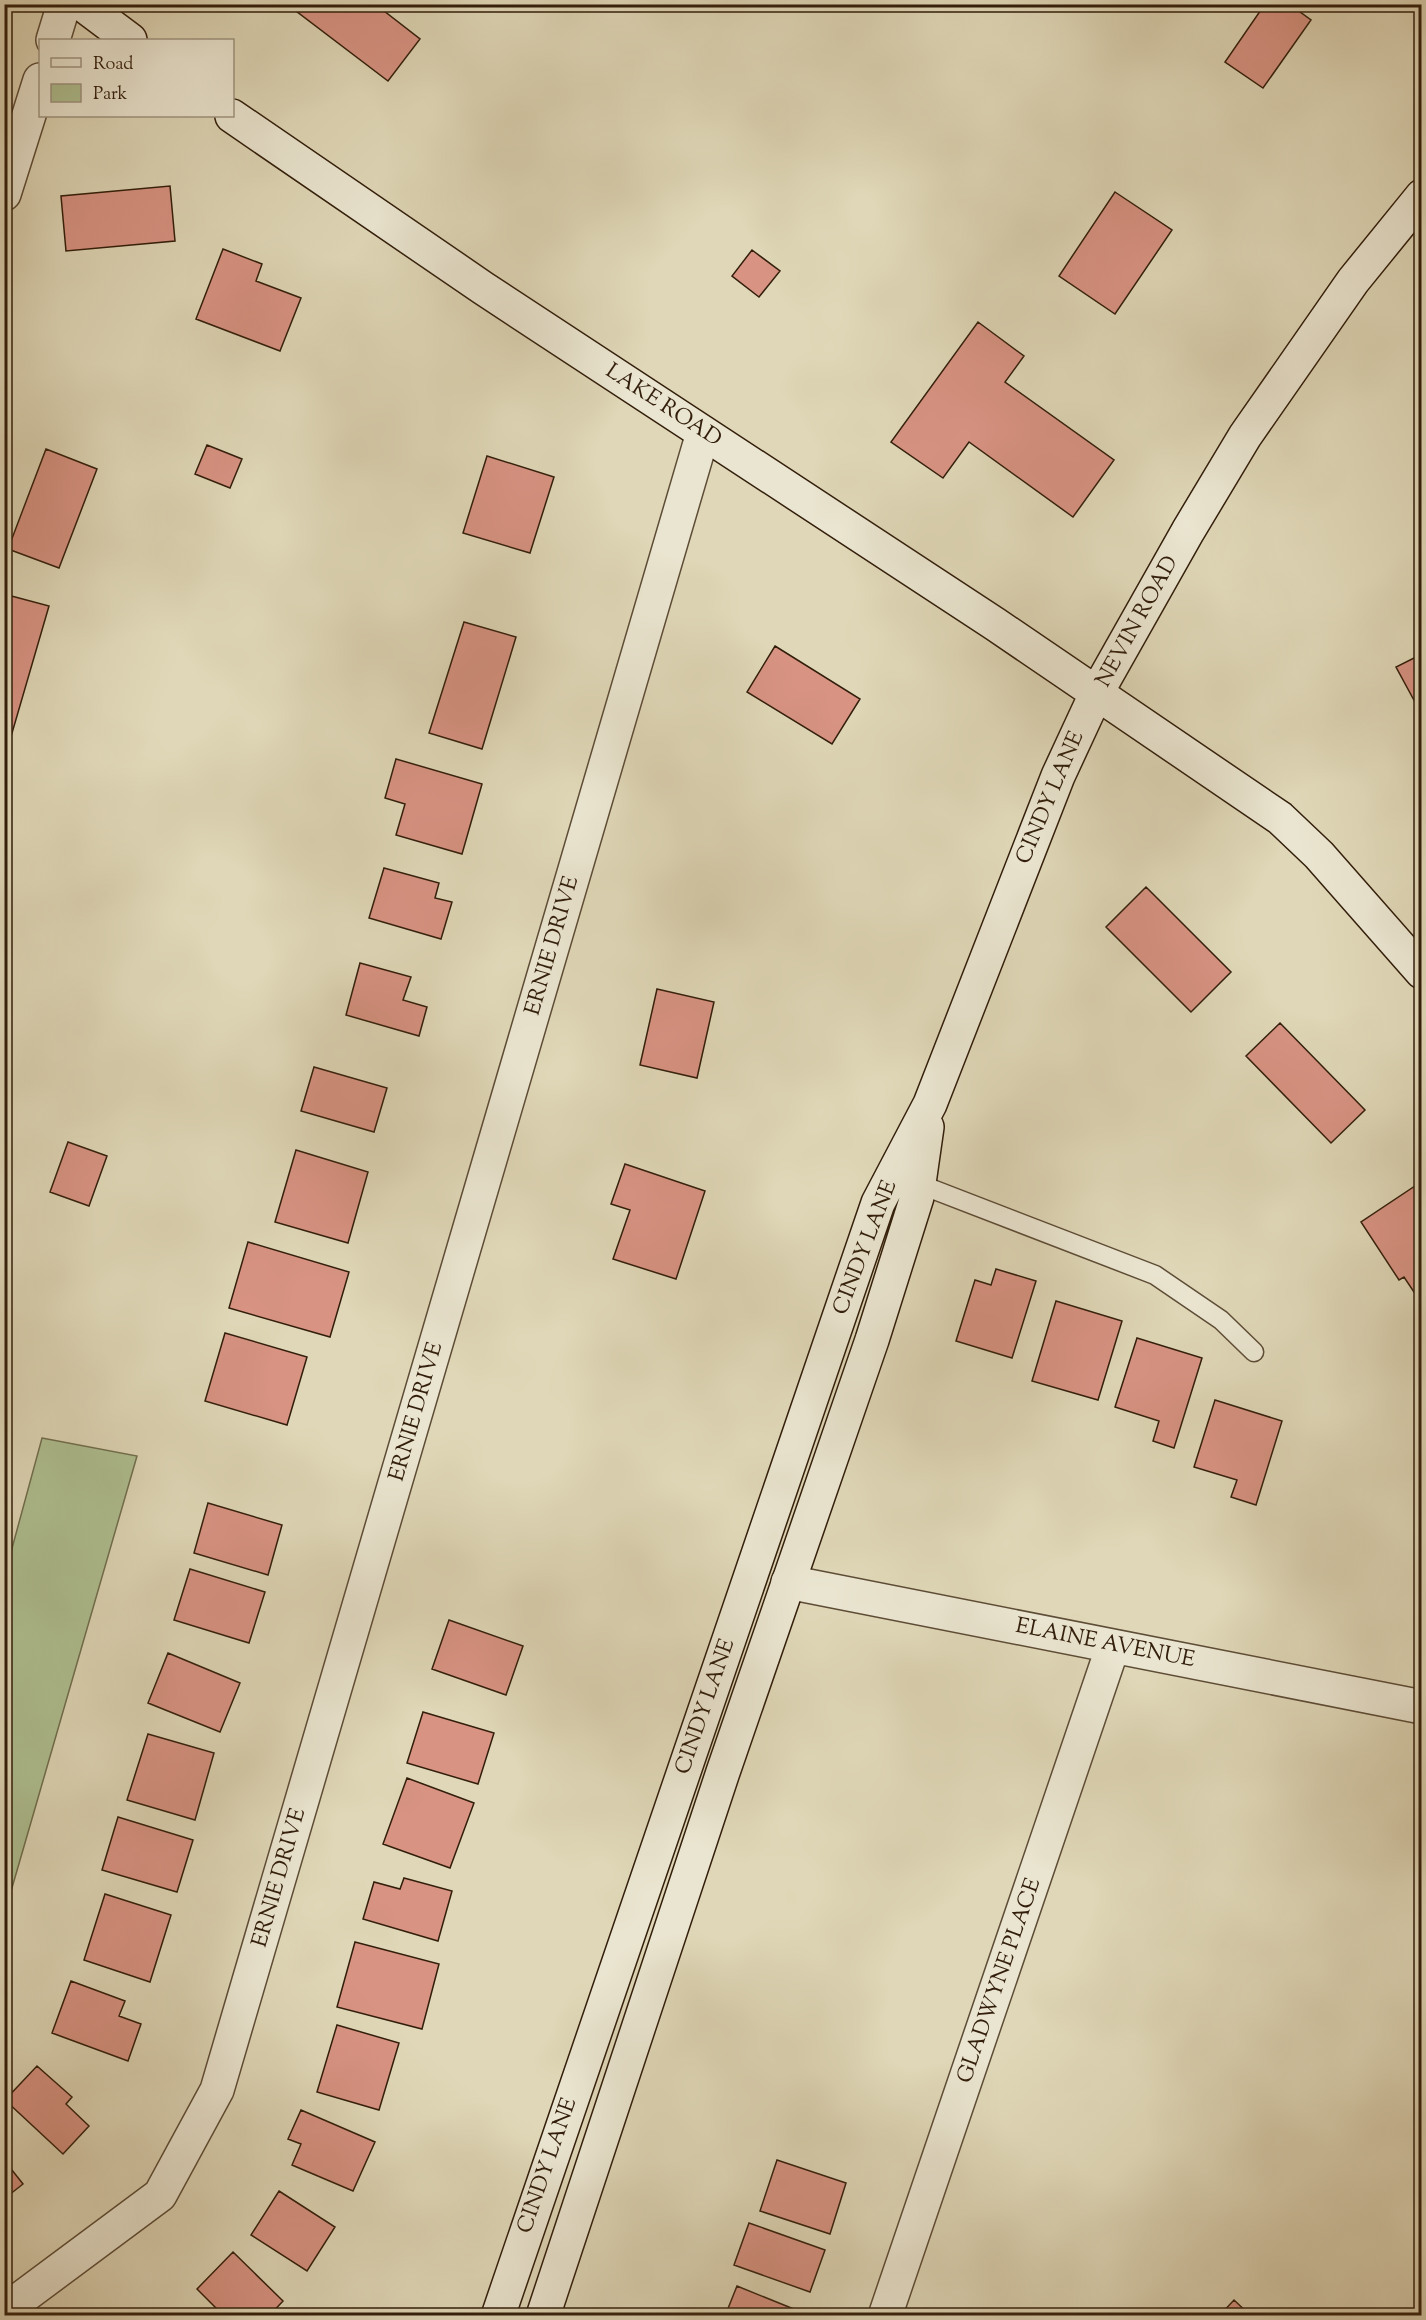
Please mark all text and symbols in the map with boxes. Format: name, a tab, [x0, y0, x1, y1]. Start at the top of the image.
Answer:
legend	[39, 39, 234, 117]
text: Road	[93, 52, 133, 78]
text: Park	[93, 82, 128, 108]
street label: LAKE ROAD	[598, 356, 728, 456]
street label: NEVIN ROAD	[1089, 550, 1187, 694]
street label: CINDY LANE	[1009, 727, 1093, 869]
street label: ERNIE DRIVE	[518, 873, 588, 1019]
street label: CINDY LANE	[826, 1176, 906, 1320]
street label: ERNIE DRIVE	[382, 1339, 452, 1485]
street label: ELAINE AVENUE	[1013, 1611, 1197, 1677]
street label: CINDY LANE	[668, 1635, 744, 1779]
street label: ERNIE DRIVE	[245, 1805, 315, 1951]
street label: GLADWYNE PLACE	[950, 1874, 1050, 2088]
street label: CINDY LANE	[510, 2094, 586, 2238]

